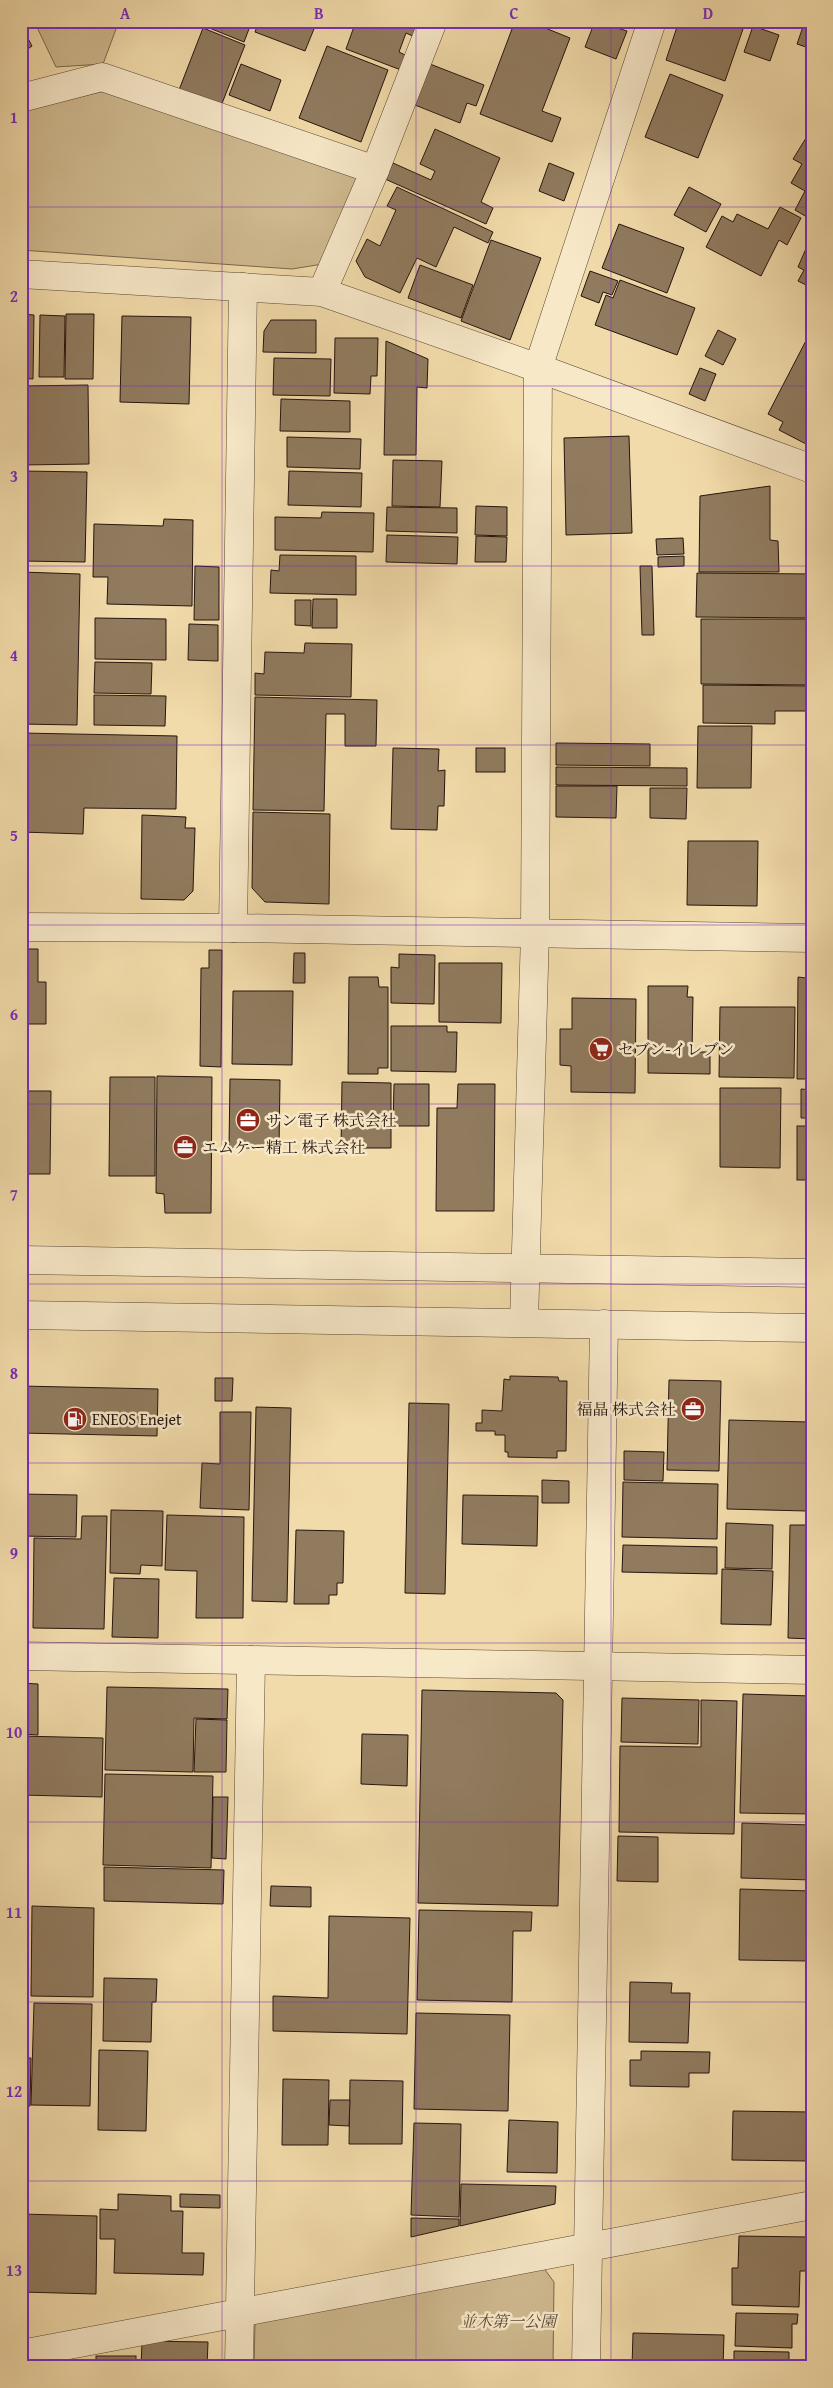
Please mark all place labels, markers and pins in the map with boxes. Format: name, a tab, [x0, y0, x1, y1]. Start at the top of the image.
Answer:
supermarket icon: セブン-イレブン	[588, 1036, 614, 1062]
place label: セブン-イレブン	[618, 1037, 734, 1061]
office icon: サン電子 株式会社	[235, 1107, 261, 1133]
place label: サン電子 株式会社	[266, 1108, 397, 1132]
office icon: エムケー精工 株式会社	[172, 1134, 198, 1160]
place label: エムケー精工 株式会社	[202, 1135, 366, 1159]
office icon: 福晶 株式会社	[680, 1396, 706, 1422]
place label: 福晶 株式会社	[576, 1397, 676, 1421]
fuel station icon: ENEOS Enejet	[62, 1406, 88, 1432]
place label: ENEOS Enejet	[92, 1407, 182, 1431]

